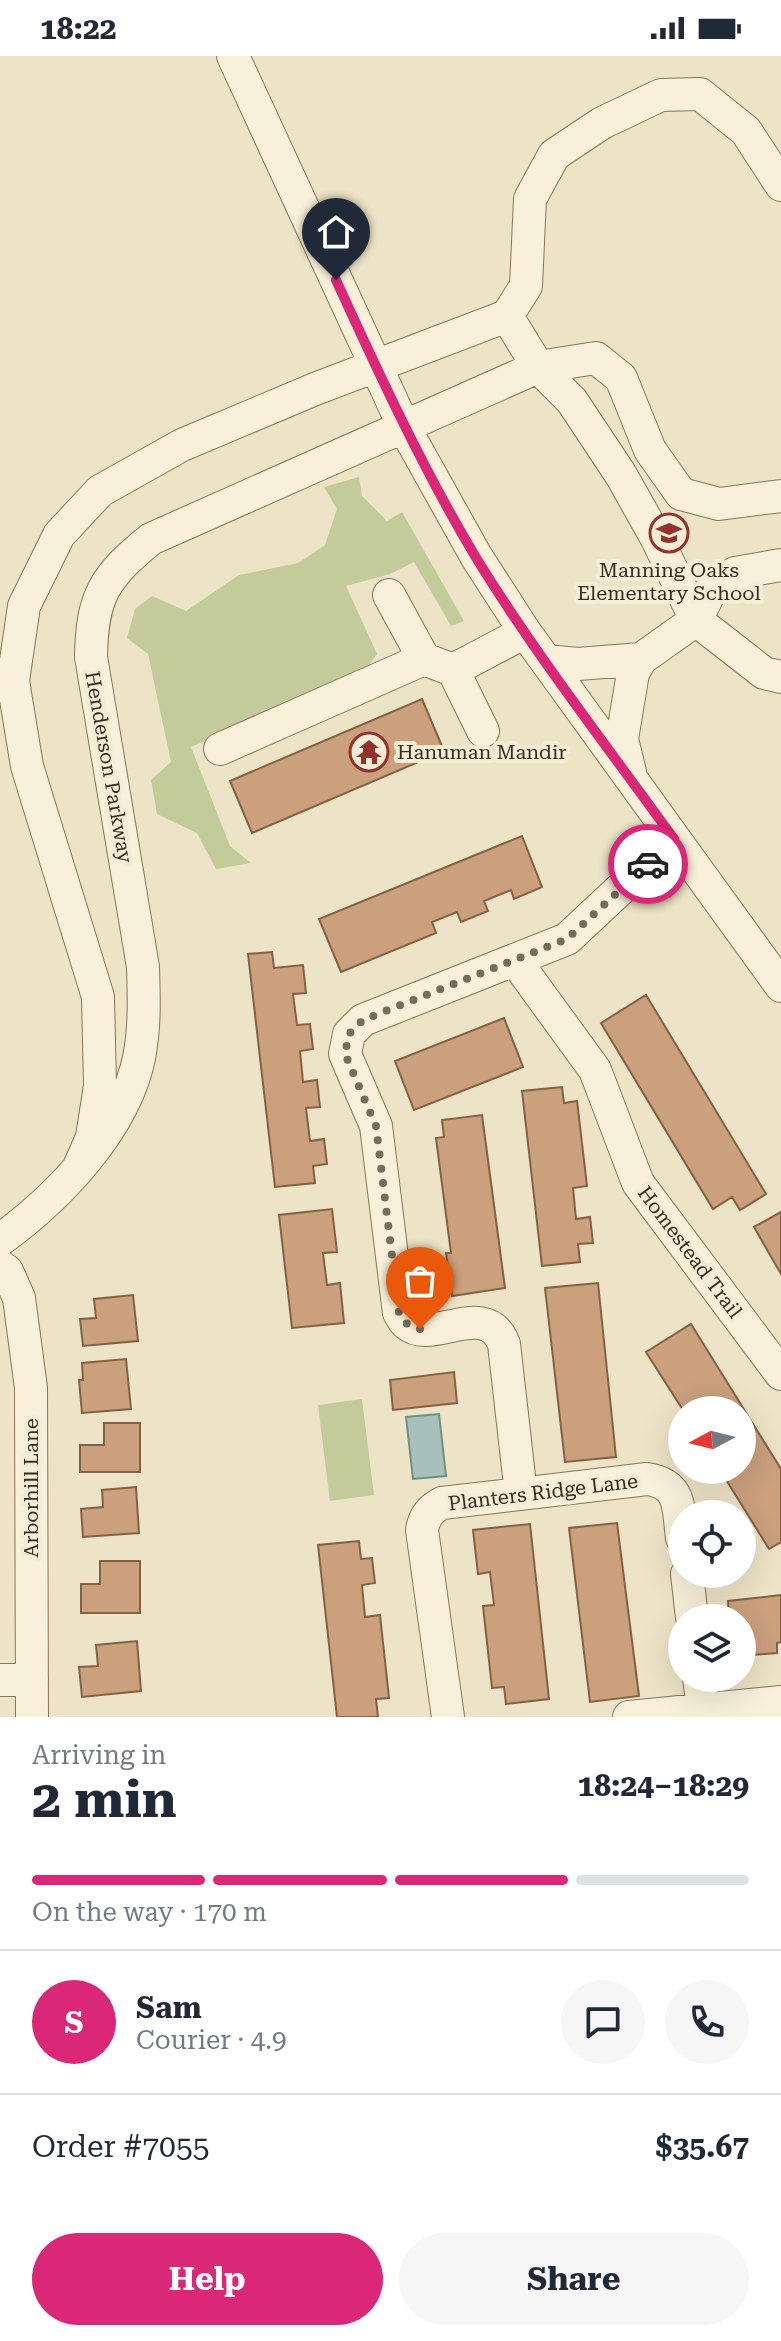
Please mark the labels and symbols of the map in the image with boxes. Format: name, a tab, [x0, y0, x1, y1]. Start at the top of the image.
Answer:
pin	[302, 198, 370, 280]
school or university icon: Manning Oaks Elementary School	[648, 512, 690, 554]
place label: Manning Oaks Elementary School	[577, 558, 761, 605]
street label: Henderson Parkway	[80, 669, 138, 865]
temple icon: Hanuman Mandir	[348, 731, 390, 773]
place label: Hanuman Mandir	[397, 740, 567, 764]
courier	[608, 824, 688, 904]
street label: Homestead Trail	[633, 1181, 747, 1323]
pin	[386, 1247, 454, 1329]
north arrow	[668, 1396, 756, 1484]
street label: Arborhill Lane	[19, 1418, 43, 1558]
street label: Planters Ridge Lane	[447, 1468, 639, 1516]

